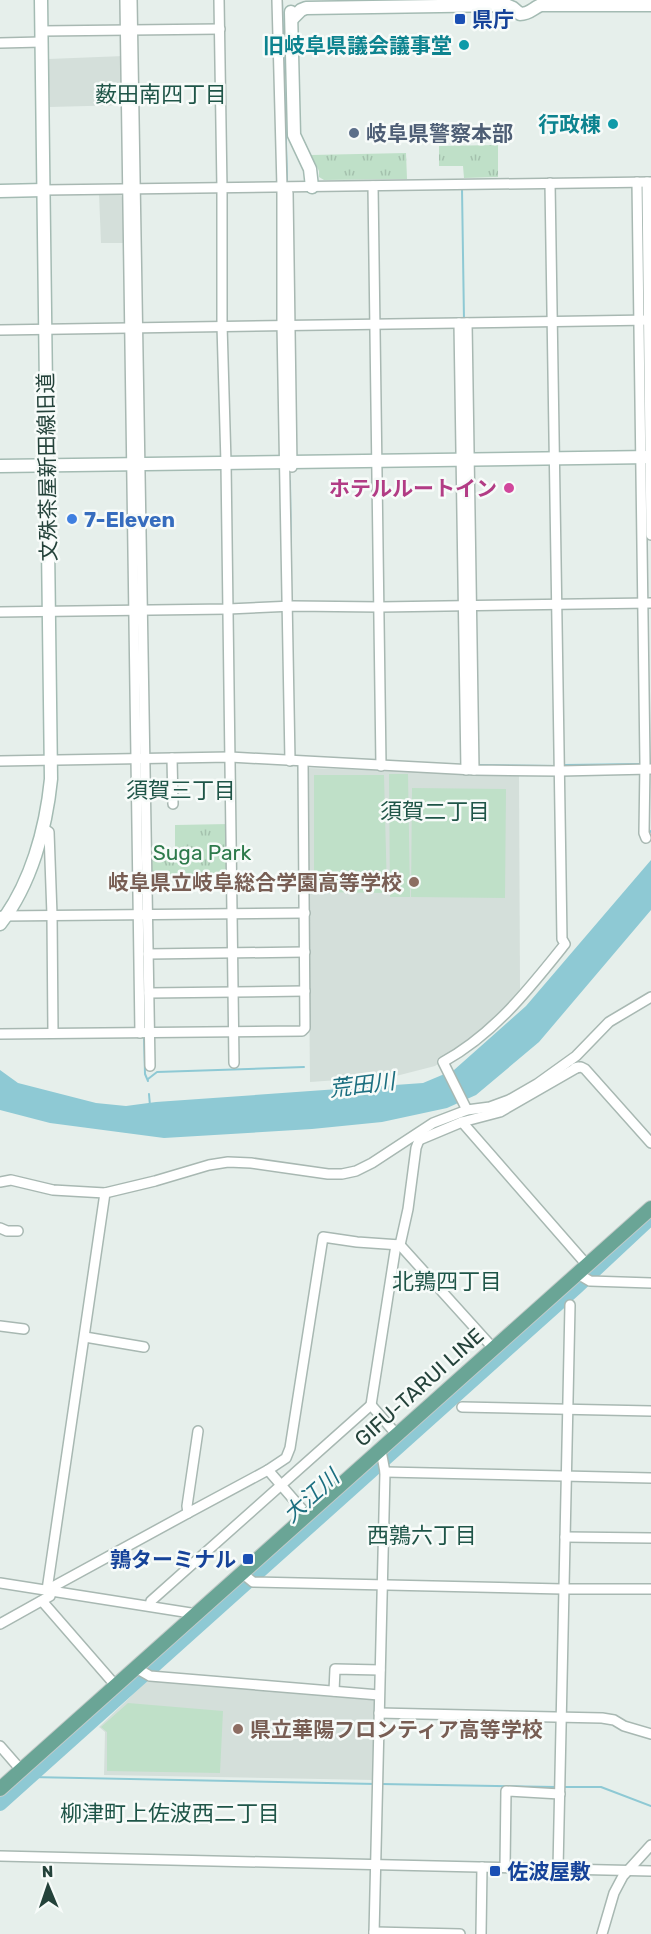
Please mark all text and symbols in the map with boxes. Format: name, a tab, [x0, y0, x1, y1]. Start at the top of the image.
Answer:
place label: 県庁	[472, 7, 514, 32]
marker: 県庁	[453, 12, 467, 26]
place label: 旧岐阜県議会議事堂	[263, 33, 452, 58]
marker: 旧岐阜県議会議事堂	[457, 38, 471, 52]
district label: 薮田南四丁目	[95, 81, 227, 108]
place label: 行政棟	[538, 112, 601, 137]
marker: 行政棟	[606, 117, 620, 131]
place label: 岐阜県警察本部	[366, 121, 513, 146]
marker: 岐阜県警察本部	[347, 126, 361, 140]
street label: 文殊茶屋新田線旧道	[33, 372, 61, 562]
place label: ホテルルートイン	[329, 476, 497, 501]
marker: ホテルルートイン	[502, 481, 516, 495]
place label: 7-Eleven	[84, 507, 175, 532]
marker: 7-Eleven	[65, 512, 79, 526]
district label: 須賀三丁目	[126, 777, 236, 804]
district label: 須賀二丁目	[380, 798, 490, 825]
park label: Suga Park	[153, 840, 251, 865]
place label: 岐阜県立岐阜総合学園高等学校	[108, 870, 402, 895]
marker: 岐阜県立岐阜総合学園高等学校	[407, 875, 421, 889]
water label: 荒田川	[328, 1067, 398, 1102]
district label: 北鶉四丁目	[392, 1268, 502, 1295]
street label: GIFU-TARUI LINE	[349, 1323, 489, 1451]
water label: 大江川	[277, 1463, 346, 1528]
district label: 西鶉六丁目	[367, 1522, 477, 1549]
place label: 鶉ターミナル	[110, 1547, 236, 1572]
marker: 鶉ターミナル	[241, 1552, 255, 1566]
place label: 県立華陽フロンティア高等学校	[250, 1717, 543, 1742]
marker: 県立華陽フロンティア高等学校	[231, 1722, 245, 1736]
district label: 柳津町上佐波西二丁目	[60, 1800, 280, 1827]
north arrow	[18, 1856, 78, 1916]
place label: 佐波屋敷	[507, 1859, 591, 1884]
text: N	[41, 1862, 54, 1881]
marker: 佐波屋敷	[488, 1864, 502, 1878]

